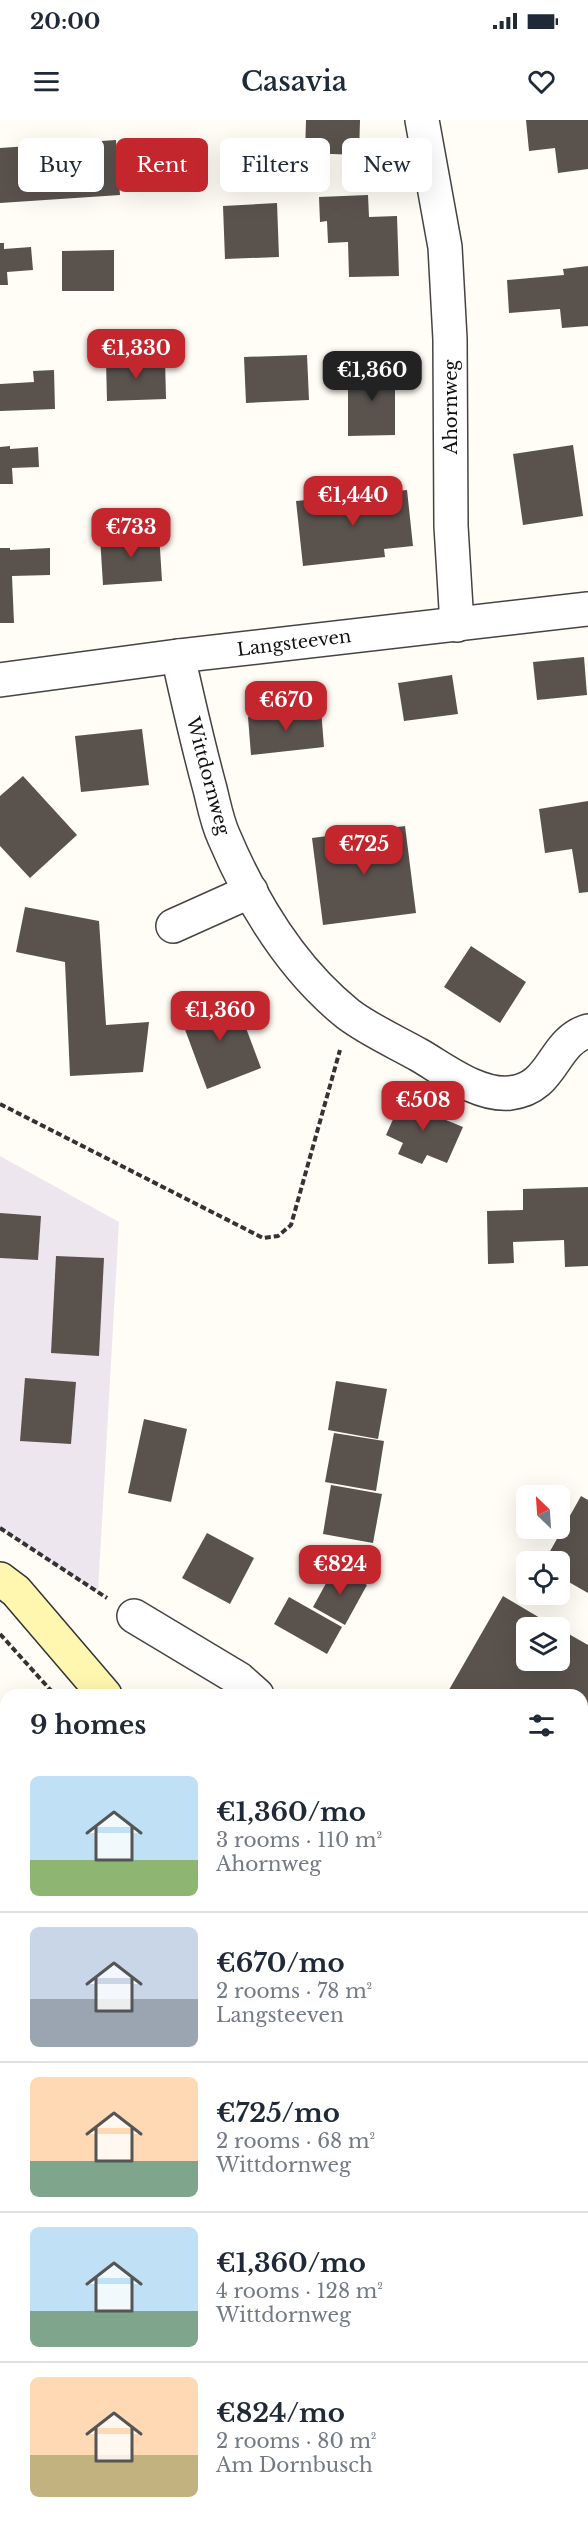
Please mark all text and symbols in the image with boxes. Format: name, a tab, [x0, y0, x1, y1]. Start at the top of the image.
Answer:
text: 20:00	[30, 8, 100, 35]
icon: menu	[30, 65, 63, 98]
text: Casavia	[241, 65, 347, 98]
icon: heart	[525, 65, 558, 98]
chip: Buy	[18, 138, 104, 192]
chip: Rent	[116, 138, 208, 192]
chip: Filters	[220, 138, 330, 192]
chip: New	[342, 138, 432, 192]
pin: €1,330	[87, 329, 185, 380]
text: €1,330	[101, 336, 171, 360]
pin: €1,360	[323, 351, 421, 402]
text: €1,360	[337, 358, 407, 382]
street label: Ahornweg	[440, 359, 462, 455]
pin: €1,440	[304, 476, 402, 527]
text: €1,440	[318, 483, 388, 507]
pin: €733	[95, 508, 167, 559]
text: €733	[105, 515, 157, 539]
street label: Langsteeven	[236, 625, 352, 661]
pin: €670	[250, 681, 322, 732]
text: €670	[259, 688, 313, 712]
street label: Wittdornweg	[181, 714, 234, 838]
pin: €725	[328, 825, 400, 876]
text: €725	[339, 832, 389, 856]
pin: €1,360	[171, 991, 269, 1042]
text: €1,360	[185, 998, 255, 1022]
pin: €508	[387, 1081, 459, 1132]
text: €508	[396, 1088, 450, 1112]
north arrow	[516, 1485, 570, 1539]
map controls	[516, 1485, 570, 1671]
pin: €824	[304, 1545, 376, 1596]
button: locate	[516, 1551, 570, 1605]
text: €824	[313, 1552, 367, 1576]
button: layers	[516, 1617, 570, 1671]
text: 9 homes	[30, 1709, 146, 1741]
icon: filters	[525, 1709, 558, 1742]
text: €1,360/mo	[216, 1796, 366, 1828]
icon: home	[78, 1800, 150, 1872]
text: 3 rooms · 110 m²	[216, 1828, 382, 1852]
text: Ahornweg	[216, 1852, 321, 1876]
text: €670/mo	[216, 1947, 345, 1979]
icon: home	[78, 1951, 150, 2023]
text: 2 rooms · 78 m²	[216, 1979, 372, 2003]
text: Langsteeven	[216, 2003, 344, 2027]
text: €725/mo	[216, 2097, 340, 2129]
icon: home	[78, 2101, 150, 2173]
text: 2 rooms · 68 m²	[216, 2129, 375, 2153]
text: Wittdornweg	[216, 2153, 351, 2177]
text: €1,360/mo	[216, 2247, 366, 2279]
icon: home	[78, 2251, 150, 2323]
text: 4 rooms · 128 m²	[216, 2279, 383, 2303]
text: Wittdornweg	[216, 2303, 351, 2327]
text: €824/mo	[216, 2397, 345, 2429]
icon: home	[78, 2401, 150, 2473]
text: 2 rooms · 80 m²	[216, 2429, 377, 2453]
text: Am Dornbusch	[216, 2453, 373, 2477]

